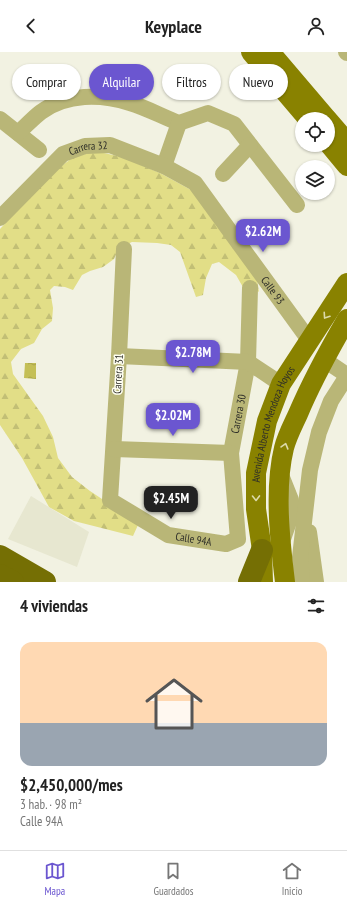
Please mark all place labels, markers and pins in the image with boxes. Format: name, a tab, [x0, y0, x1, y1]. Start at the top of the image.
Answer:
pin: $2.62M	[230, 219, 296, 253]
pin: $2.78M	[160, 340, 226, 374]
pin: $2.02M	[140, 403, 206, 437]
pin: $2.45M	[138, 486, 204, 520]

